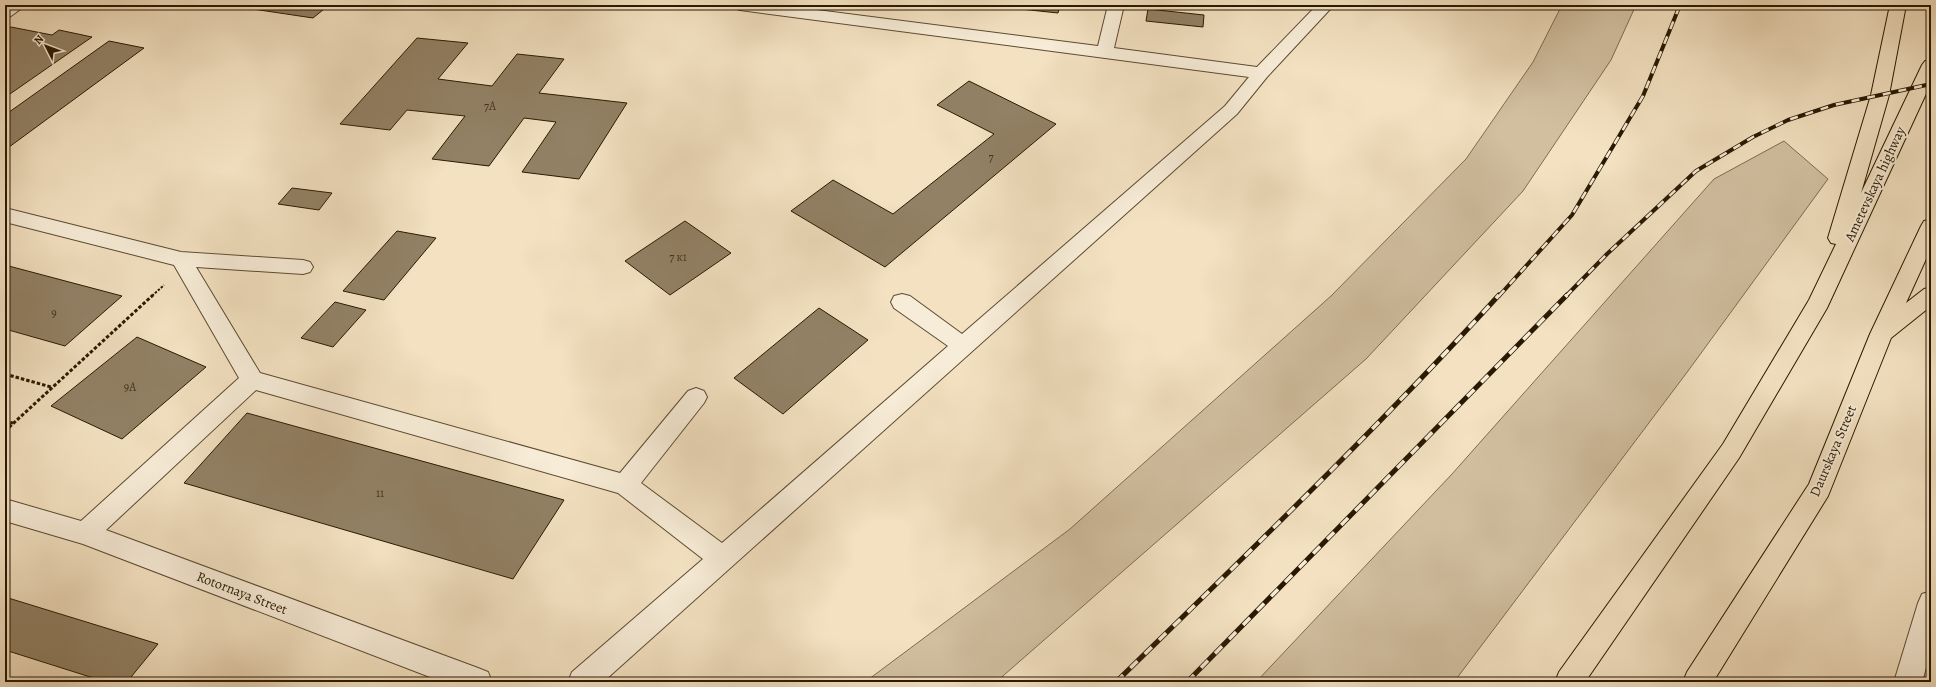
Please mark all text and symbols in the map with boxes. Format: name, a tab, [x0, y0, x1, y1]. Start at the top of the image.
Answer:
north arrow	[26, 26, 66, 66]
text: N	[31, 32, 47, 48]
house number: 7А	[484, 98, 497, 114]
street label: Ametevskaya highway	[1840, 123, 1910, 245]
house number: 7	[988, 149, 994, 165]
house number: 7 к1	[669, 249, 687, 265]
house number: 9	[51, 305, 57, 321]
house number: 9А	[124, 379, 137, 395]
street label: Daurskaya Street	[1805, 402, 1861, 500]
house number: 11	[376, 485, 384, 501]
street label: Rotornaya Street	[194, 567, 290, 619]

